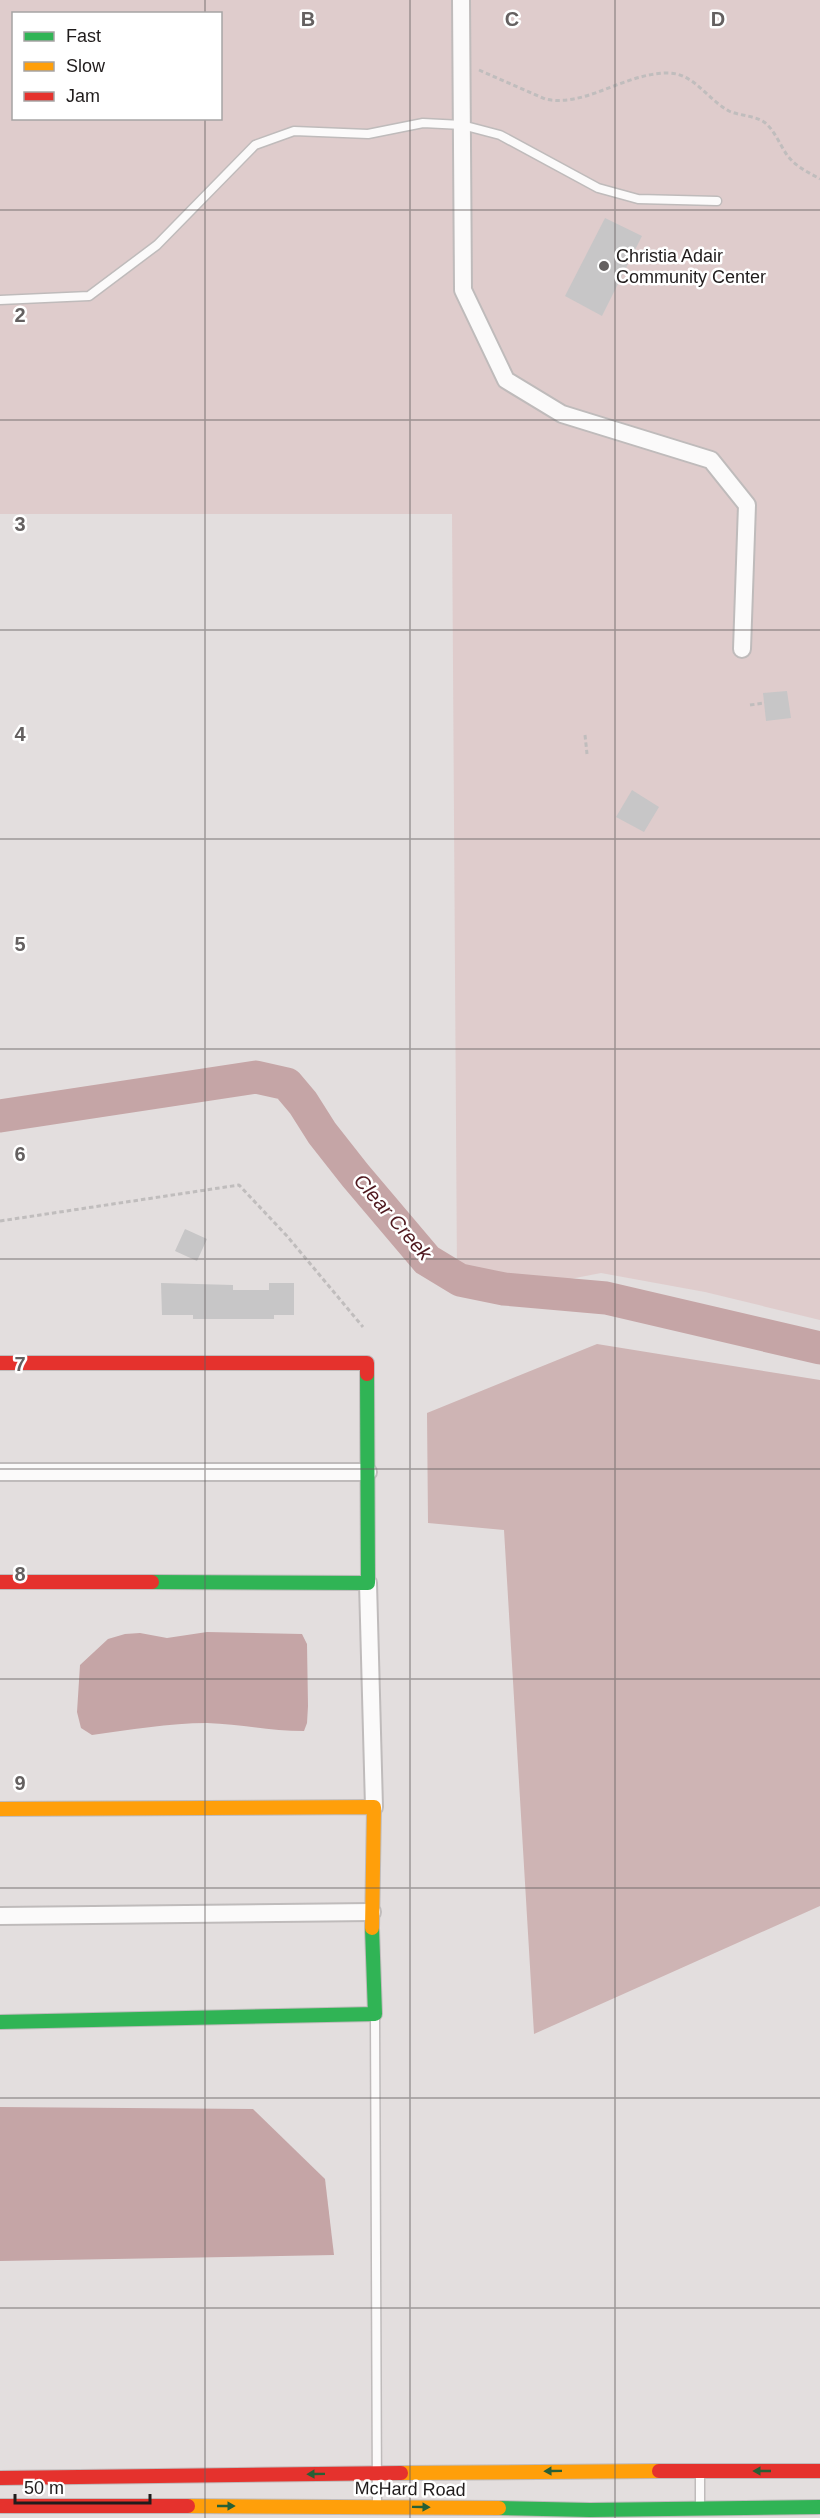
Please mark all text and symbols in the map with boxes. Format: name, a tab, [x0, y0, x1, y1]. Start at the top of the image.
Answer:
text: B	[301, 8, 315, 30]
text: C	[505, 8, 519, 30]
text: D	[711, 8, 725, 30]
legend	[12, 12, 222, 120]
text: Fast	[66, 26, 101, 46]
text: Slow	[66, 56, 106, 76]
text: Jam	[66, 86, 100, 106]
place label: Christia Adair Community Center	[616, 246, 766, 287]
marker: Christia Adair Community Center	[597, 259, 611, 273]
text: 2	[14, 304, 26, 326]
text: 3	[14, 513, 26, 535]
text: 4	[14, 723, 26, 745]
text: 5	[14, 933, 26, 955]
text: 6	[14, 1143, 26, 1165]
water label: Clear Creek	[350, 1170, 437, 1265]
text: 7	[14, 1353, 26, 1375]
text: 8	[14, 1563, 26, 1585]
text: 9	[14, 1772, 26, 1794]
one-way arrow	[543, 2466, 562, 2476]
one-way arrow	[752, 2466, 771, 2476]
scale bar	[15, 2467, 150, 2505]
one-way arrow	[306, 2469, 325, 2479]
text: 50 m	[24, 2478, 64, 2498]
street label: McHard Road	[354, 2478, 466, 2500]
one-way arrow	[217, 2501, 236, 2511]
one-way arrow	[412, 2502, 431, 2511]

